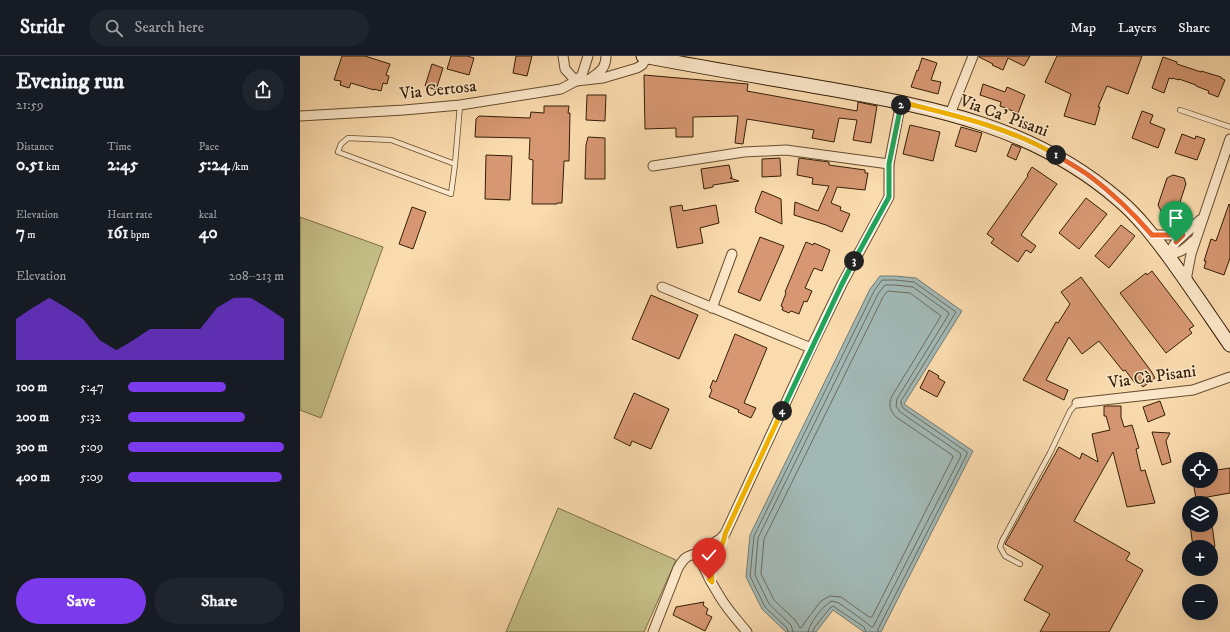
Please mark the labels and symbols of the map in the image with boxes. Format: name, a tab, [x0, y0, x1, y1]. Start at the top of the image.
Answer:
street label: Via Certosa	[397, 75, 478, 105]
street label: Via Ca' Pisani	[956, 89, 1051, 142]
pin: 2	[891, 95, 911, 115]
pin: 1	[1046, 145, 1066, 165]
pin	[1159, 201, 1193, 242]
pin: 3	[844, 251, 864, 271]
street label: Via Cà Pisani	[1106, 360, 1197, 394]
pin: 4	[772, 401, 792, 421]
pin	[692, 538, 726, 579]

